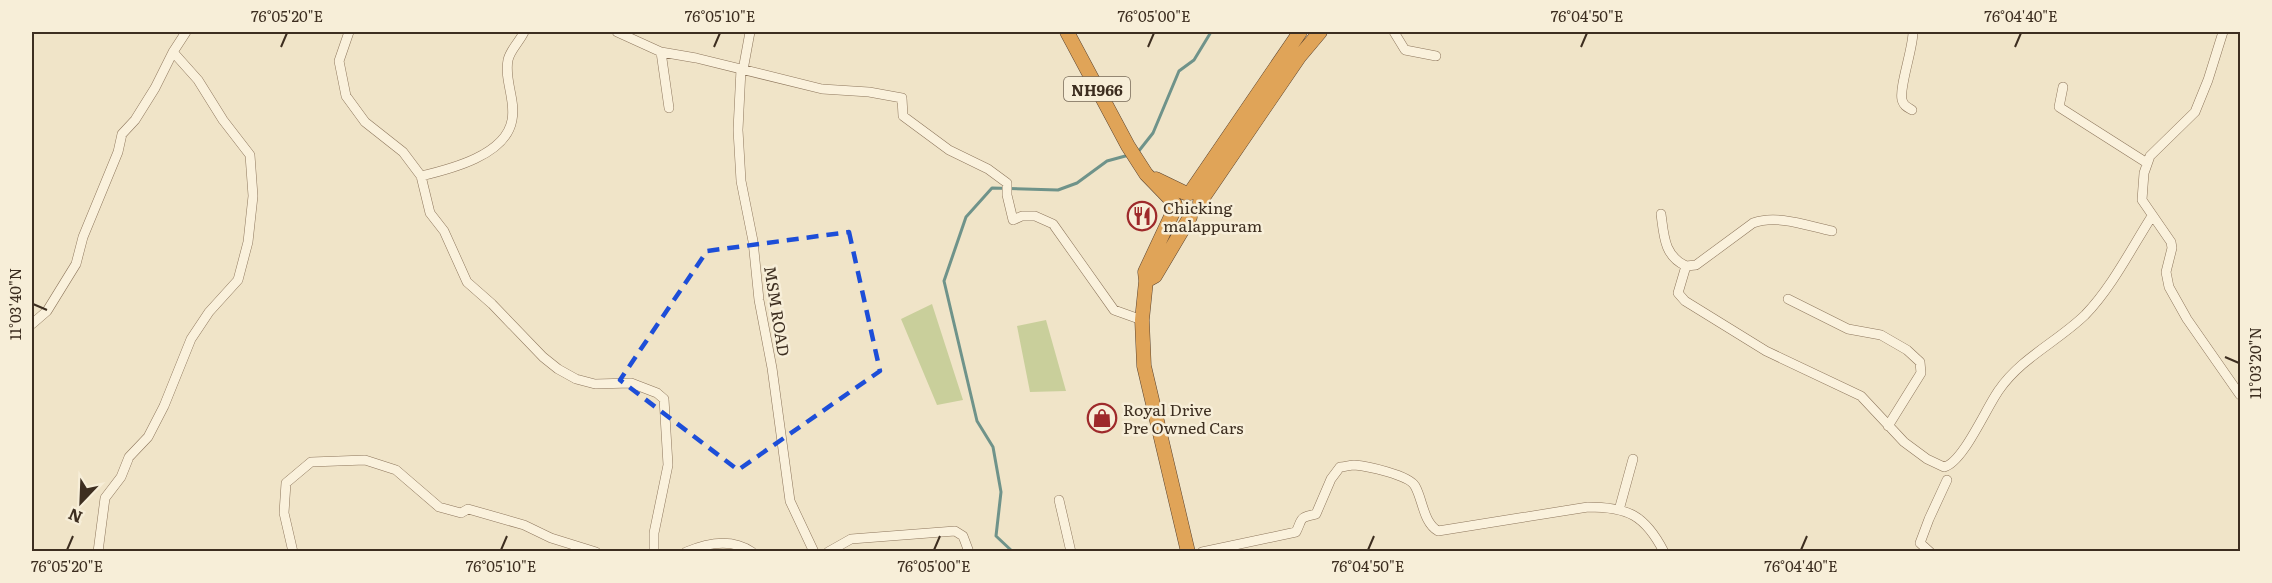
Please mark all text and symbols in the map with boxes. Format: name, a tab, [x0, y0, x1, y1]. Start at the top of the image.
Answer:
text: 76°05'20"E	[251, 4, 323, 27]
text: 76°05'10"E	[685, 4, 755, 27]
text: 76°05'00"E	[1117, 4, 1191, 27]
text: 76°04'50"E	[1551, 4, 1623, 27]
text: 76°04'40"E	[1984, 4, 2058, 27]
road number: NH966	[1064, 77, 1130, 101]
place label: Chicking malappuram	[1163, 195, 1263, 237]
restaurant icon: Chicking malappuram	[1126, 200, 1158, 232]
street label: MSM ROAD	[759, 264, 797, 358]
text: 11°03'40"N	[3, 268, 26, 340]
text: 11°03'20"N	[2243, 327, 2266, 399]
place label: Royal Drive Pre Owned Cars	[1123, 397, 1244, 439]
shop icon: Royal Drive Pre Owned Cars	[1086, 402, 1118, 434]
north arrow	[51, 472, 111, 532]
text: N	[64, 503, 86, 530]
text: 76°05'20"E	[31, 554, 103, 577]
text: 76°05'10"E	[466, 554, 536, 577]
text: 76°05'00"E	[897, 554, 971, 577]
text: 76°04'50"E	[1332, 554, 1404, 577]
text: 76°04'40"E	[1764, 554, 1838, 577]

